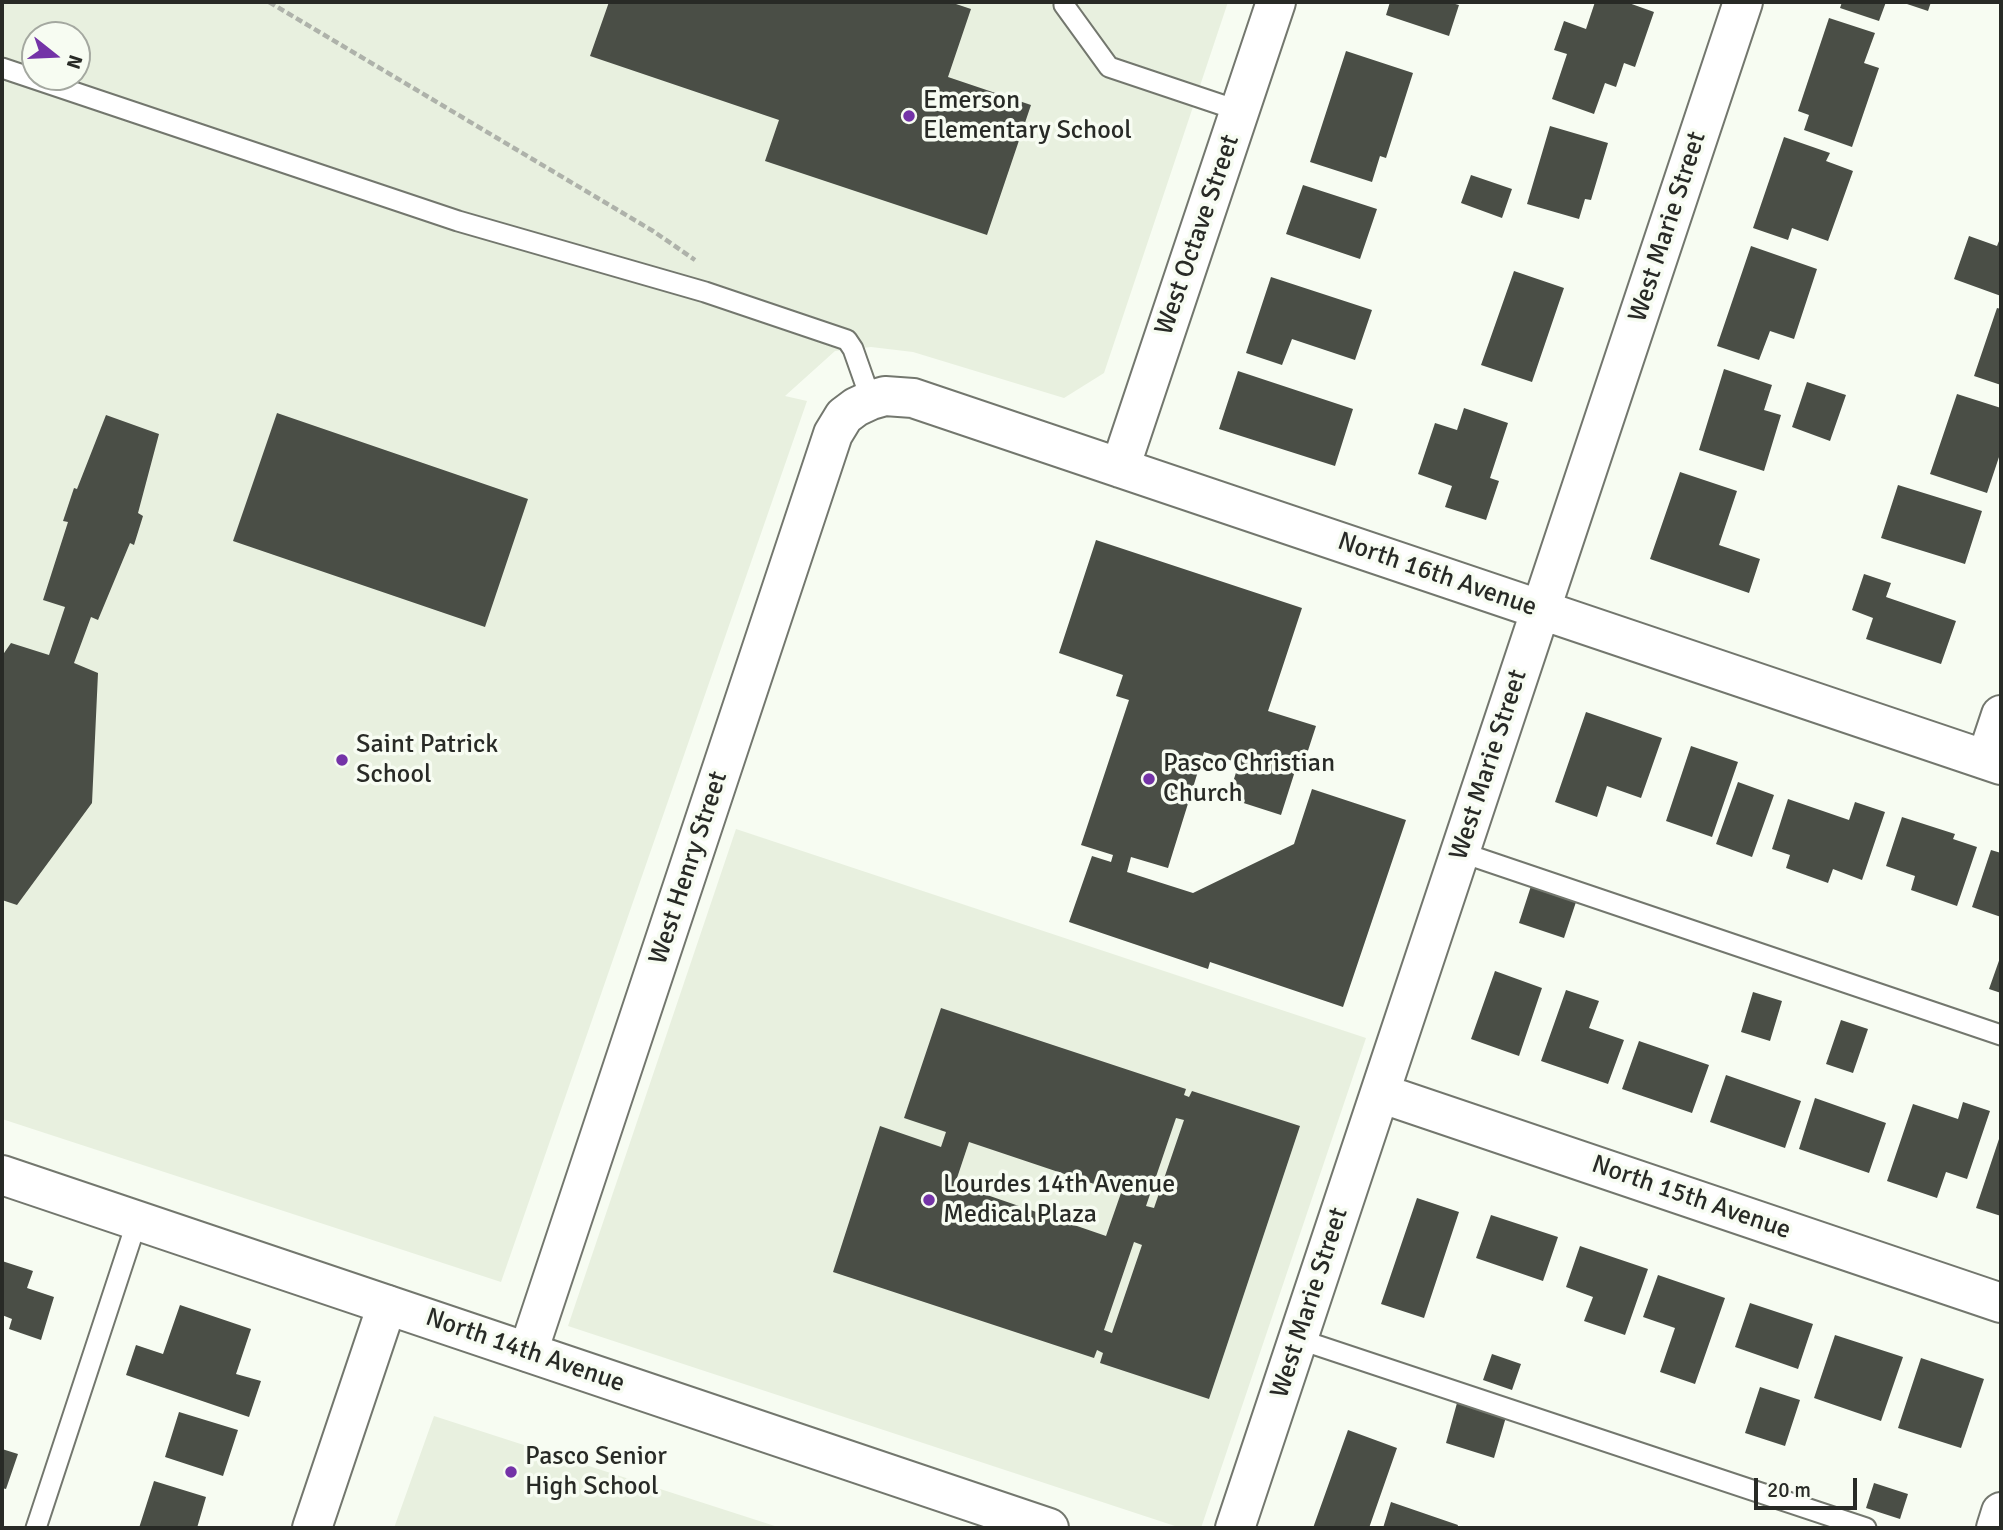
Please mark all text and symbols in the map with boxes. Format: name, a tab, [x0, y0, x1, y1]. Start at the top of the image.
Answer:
north arrow	[21, 21, 91, 91]
text: N	[61, 52, 88, 72]
place label: Emerson Elementary School	[923, 85, 1132, 146]
marker: Emerson Elementary School	[901, 108, 917, 124]
street label: West Marie Street	[1623, 128, 1713, 326]
street label: West Octave Street	[1149, 131, 1247, 339]
street label: North 16th Avenue	[1333, 526, 1541, 624]
street label: West Marie Street	[1444, 666, 1534, 864]
place label: Saint Patrick School	[356, 729, 498, 790]
place label: Pasco Christian Church	[1163, 748, 1335, 810]
marker: Saint Patrick School	[334, 752, 350, 768]
street label: West Henry Street	[643, 768, 735, 968]
marker: Pasco Christian Church	[1141, 771, 1157, 787]
street label: North 15th Avenue	[1587, 1149, 1795, 1247]
place label: Lourdes 14th Avenue Medical Plaza	[943, 1169, 1175, 1230]
marker: Lourdes 14th Avenue Medical Plaza	[921, 1192, 937, 1208]
street label: West Marie Street	[1265, 1204, 1355, 1402]
street label: North 14th Avenue	[421, 1302, 629, 1400]
place label: Pasco Senior High School	[525, 1441, 667, 1502]
marker: Pasco Senior High School	[503, 1464, 519, 1480]
scale bar	[1758, 1464, 1861, 1508]
text: 20 m	[1767, 1477, 1811, 1503]

